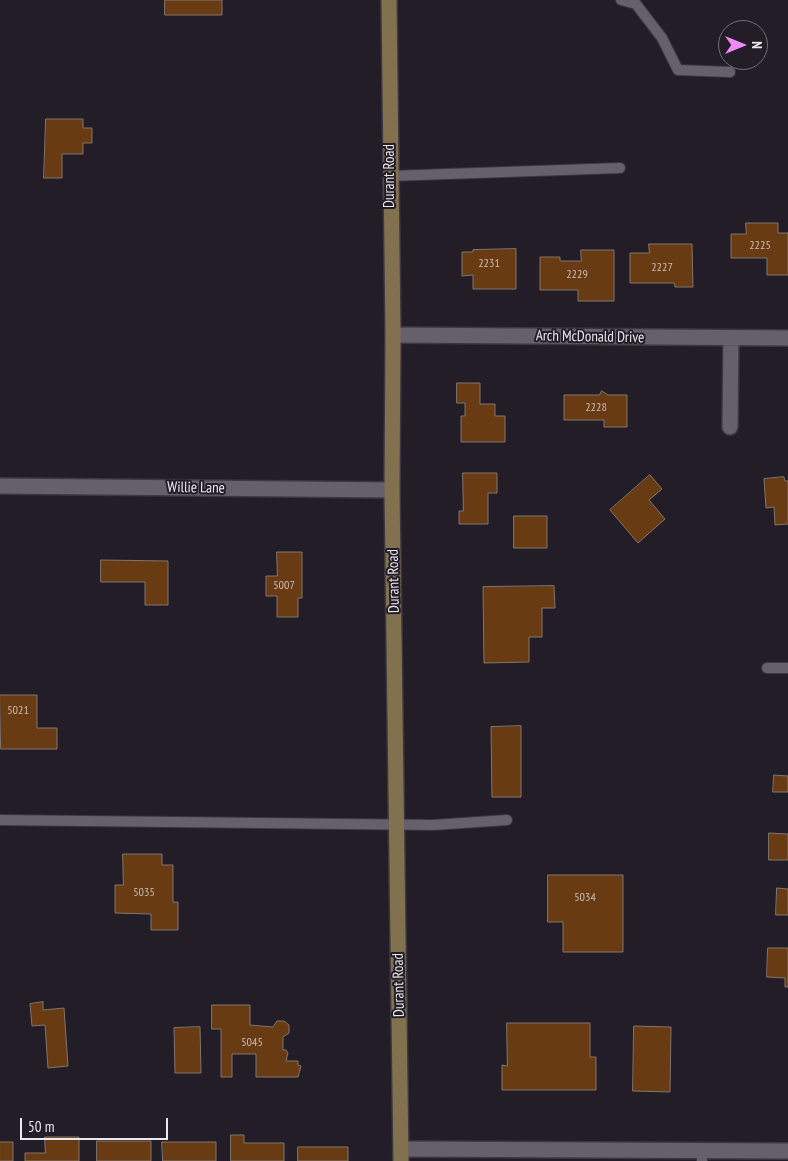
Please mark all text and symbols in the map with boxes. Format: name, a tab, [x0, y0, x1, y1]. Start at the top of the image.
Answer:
north arrow	[718, 20, 768, 70]
text: N	[748, 41, 766, 49]
street label: Durant Road	[381, 144, 399, 208]
house number: 2225	[749, 239, 771, 253]
house number: 2231	[478, 257, 500, 271]
house number: 2227	[651, 261, 673, 275]
house number: 2229	[566, 268, 588, 282]
street label: Arch McDonald Drive	[536, 327, 644, 347]
house number: 2228	[585, 401, 607, 415]
street label: Willie Lane	[167, 478, 225, 498]
street label: Durant Road	[384, 549, 404, 613]
house number: 5007	[273, 579, 295, 593]
house number: 5021	[7, 704, 29, 718]
house number: 5035	[133, 886, 155, 900]
house number: 5034	[574, 891, 596, 905]
street label: Durant Road	[389, 953, 409, 1017]
house number: 5045	[241, 1036, 263, 1050]
scale bar	[22, 1108, 170, 1140]
text: 50 m	[28, 1117, 54, 1136]

